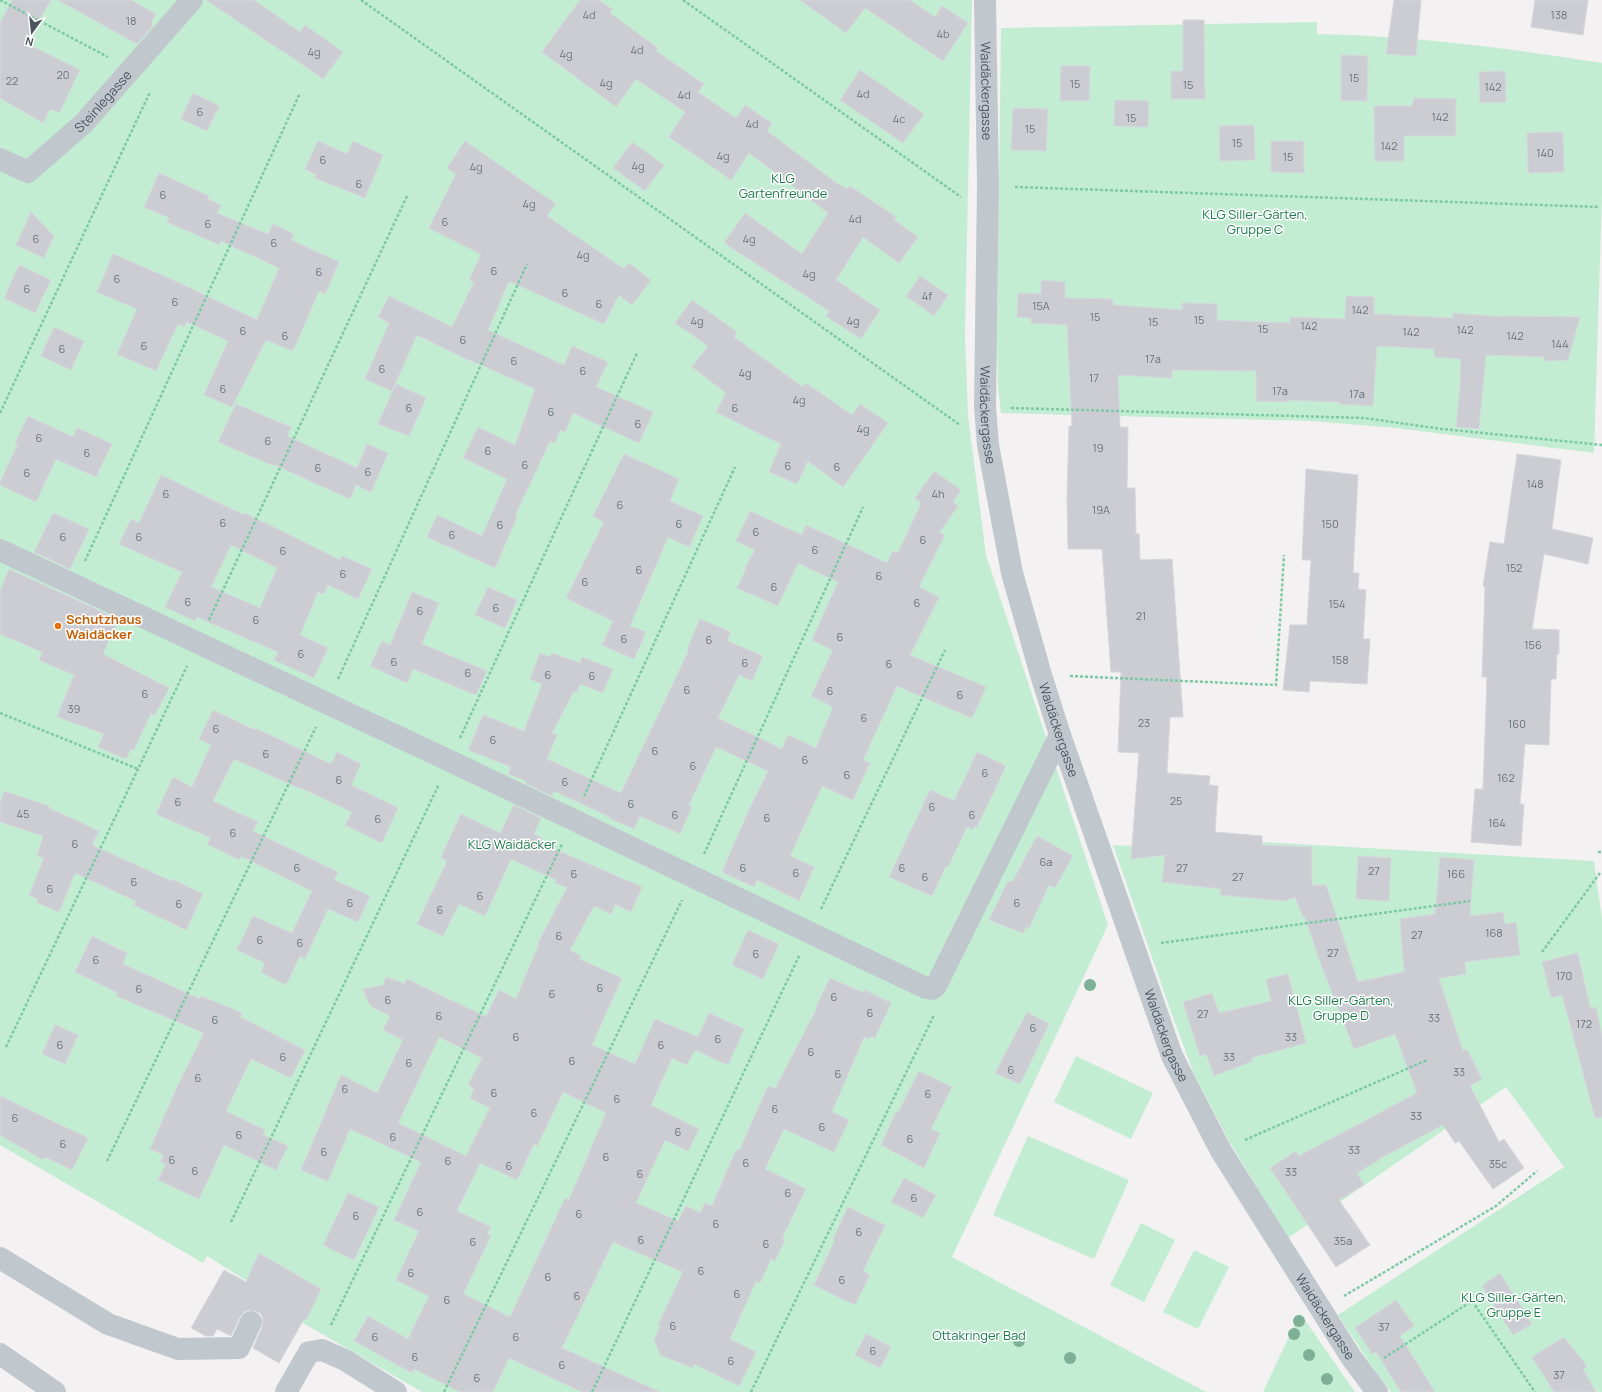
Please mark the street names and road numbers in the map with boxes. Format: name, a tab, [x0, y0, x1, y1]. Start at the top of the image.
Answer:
street label: Waidäckergasse	[977, 42, 996, 141]
street label: Steinlegasse	[70, 66, 136, 137]
street label: Waidäckergasse	[976, 366, 1000, 466]
street label: Waidäckergasse	[1035, 680, 1083, 780]
street label: Waidäckergasse	[1140, 986, 1193, 1085]
street label: Waidäckergasse	[1292, 1270, 1360, 1363]

